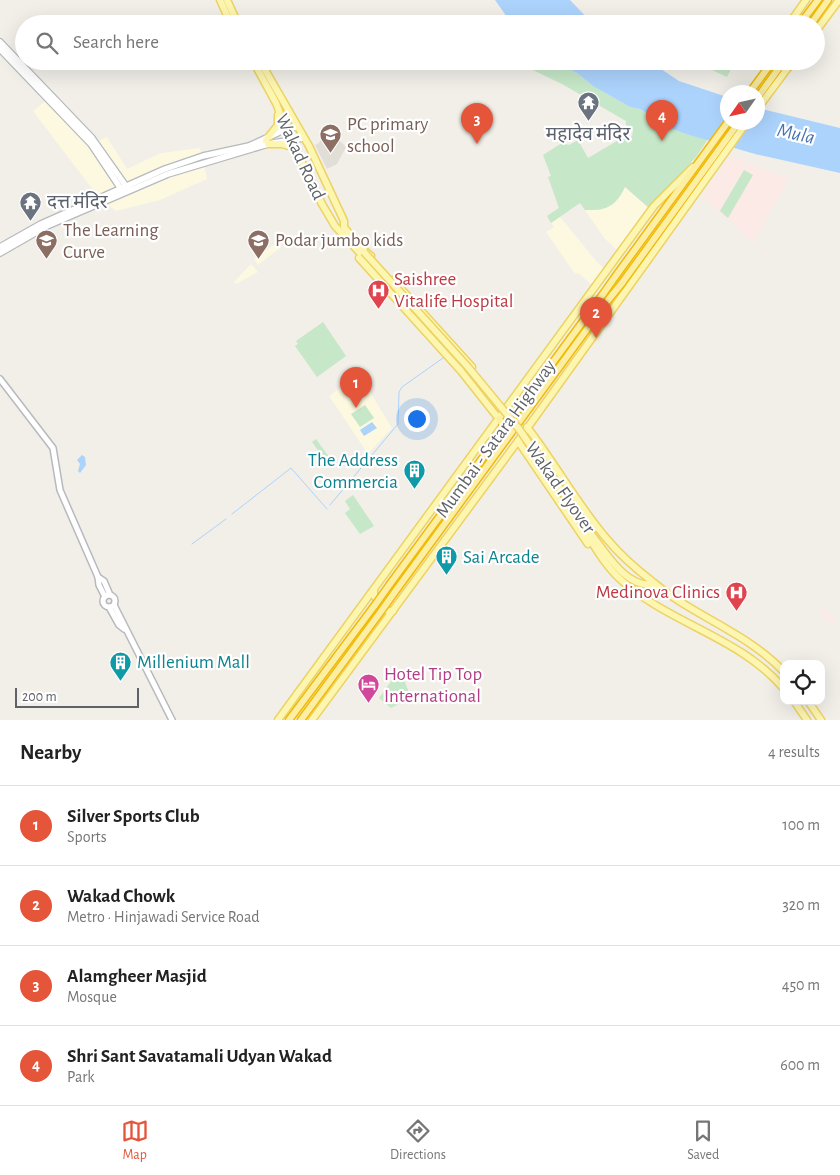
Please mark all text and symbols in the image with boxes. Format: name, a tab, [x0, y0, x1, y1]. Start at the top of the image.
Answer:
search box	[15, 15, 825, 70]
icon: search	[33, 29, 61, 57]
text: Search here	[73, 33, 159, 52]
north arrow	[720, 85, 765, 130]
temple icon: महादेव मंदिर	[576, 91, 600, 122]
pin: 4	[646, 100, 678, 141]
pin: 3	[461, 103, 493, 144]
street label: Wakad Road	[272, 111, 328, 203]
place label: PC primary school	[347, 115, 428, 156]
water label: Mula	[775, 120, 817, 148]
place label: महादेव मंदिर	[546, 122, 631, 144]
school or university icon: PC primary school	[319, 123, 343, 154]
temple icon: दत्त मंदिर	[19, 190, 43, 221]
place label: दत्त मंदिर	[47, 191, 109, 212]
place label: The Learning Curve	[63, 221, 159, 262]
school or university icon: Podar jumbo kids	[247, 228, 271, 259]
school or university icon: The Learning Curve	[35, 229, 59, 260]
place label: Podar jumbo kids	[275, 231, 403, 250]
place label: Saishree Vitalife Hospital	[394, 270, 514, 311]
hospital icon: Saishree Vitalife Hospital	[366, 278, 390, 309]
pin: 2	[580, 297, 612, 338]
street label: Mumbai - Satara Highway	[432, 357, 560, 521]
pin: 1	[340, 367, 372, 408]
your location	[404, 406, 430, 432]
street label: Wakad Flyover	[521, 439, 599, 537]
place label: The Address Commercia	[308, 451, 398, 492]
building icon: The Address Commercia	[402, 459, 426, 490]
building icon: Sai Arcade	[435, 545, 459, 576]
place label: Sai Arcade	[463, 548, 540, 567]
hospital icon: Medinova Clinics	[724, 580, 748, 611]
place label: Medinova Clinics	[596, 583, 720, 602]
building icon: Millenium Mall	[109, 650, 133, 681]
place label: Millenium Mall	[137, 653, 250, 672]
map controls	[780, 660, 825, 705]
button: locate	[780, 660, 825, 705]
place label: Hotel Tip Top International	[384, 665, 482, 706]
hotel icon: Hotel Tip Top International	[356, 673, 380, 704]
scale bar	[15, 685, 139, 708]
text: 200 m	[22, 690, 57, 704]
text: Nearby	[20, 742, 81, 763]
text: 4 results	[768, 744, 820, 760]
text: Silver Sports Club	[67, 807, 200, 826]
text: 1	[33, 817, 39, 833]
text: 100 m	[782, 817, 820, 833]
text: Sports	[67, 829, 107, 845]
text: Wakad Chowk	[67, 887, 175, 906]
text: 2	[32, 897, 40, 913]
text: 320 m	[782, 897, 820, 913]
text: Metro · Hinjawadi Service Road	[67, 909, 260, 925]
text: Alamgheer Masjid	[67, 967, 207, 986]
text: 3	[33, 977, 39, 993]
text: 450 m	[782, 977, 820, 993]
text: Mosque	[67, 989, 117, 1005]
text: Shri Sant Savatamali Udyan Wakad	[67, 1047, 332, 1066]
text: 4	[32, 1057, 40, 1073]
text: 600 m	[780, 1057, 820, 1073]
text: Park	[67, 1069, 95, 1085]
tab: Map	[121, 1117, 149, 1164]
tab: Directions	[390, 1117, 446, 1164]
tab: Saved	[687, 1117, 719, 1164]

